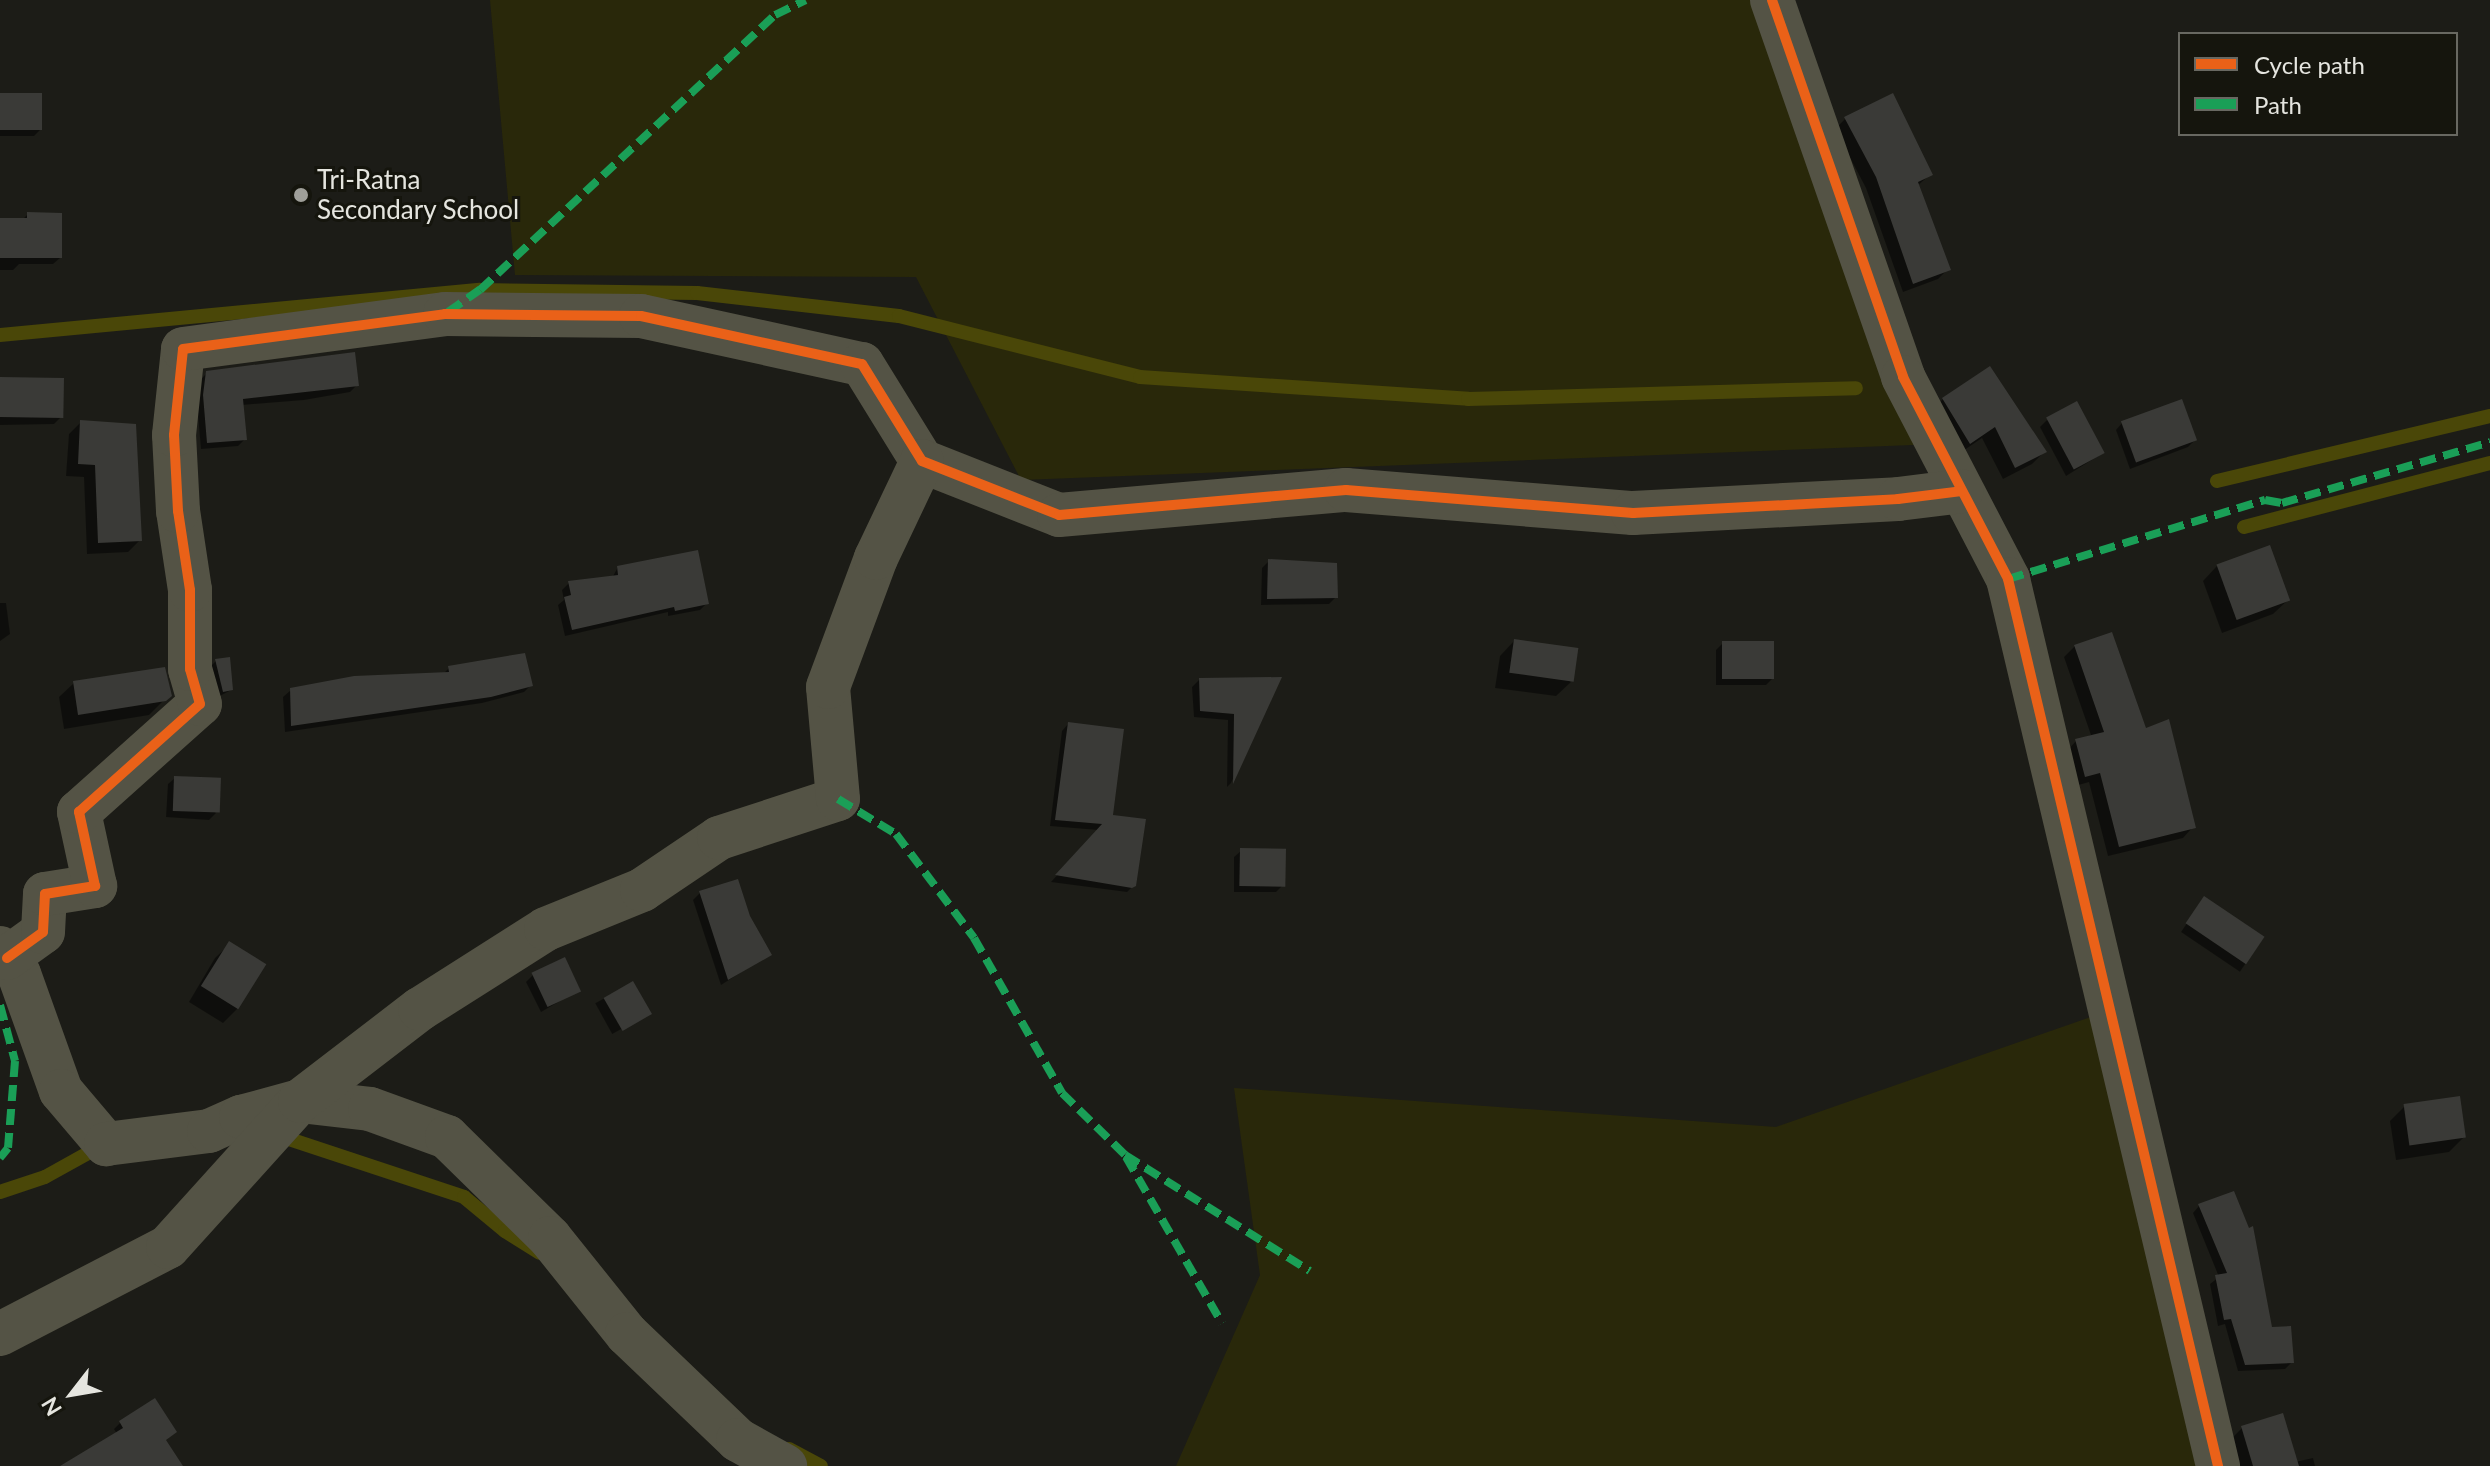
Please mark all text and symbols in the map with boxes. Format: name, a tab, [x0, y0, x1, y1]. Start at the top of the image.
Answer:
legend	[2178, 32, 2458, 136]
text: Cycle path	[2254, 50, 2365, 79]
text: Path	[2254, 90, 2302, 119]
place label: Tri-Ratna Secondary School	[317, 164, 520, 226]
marker: Tri-Ratna Secondary School	[292, 186, 310, 204]
north arrow	[32, 1354, 112, 1434]
text: N	[35, 1392, 67, 1421]

